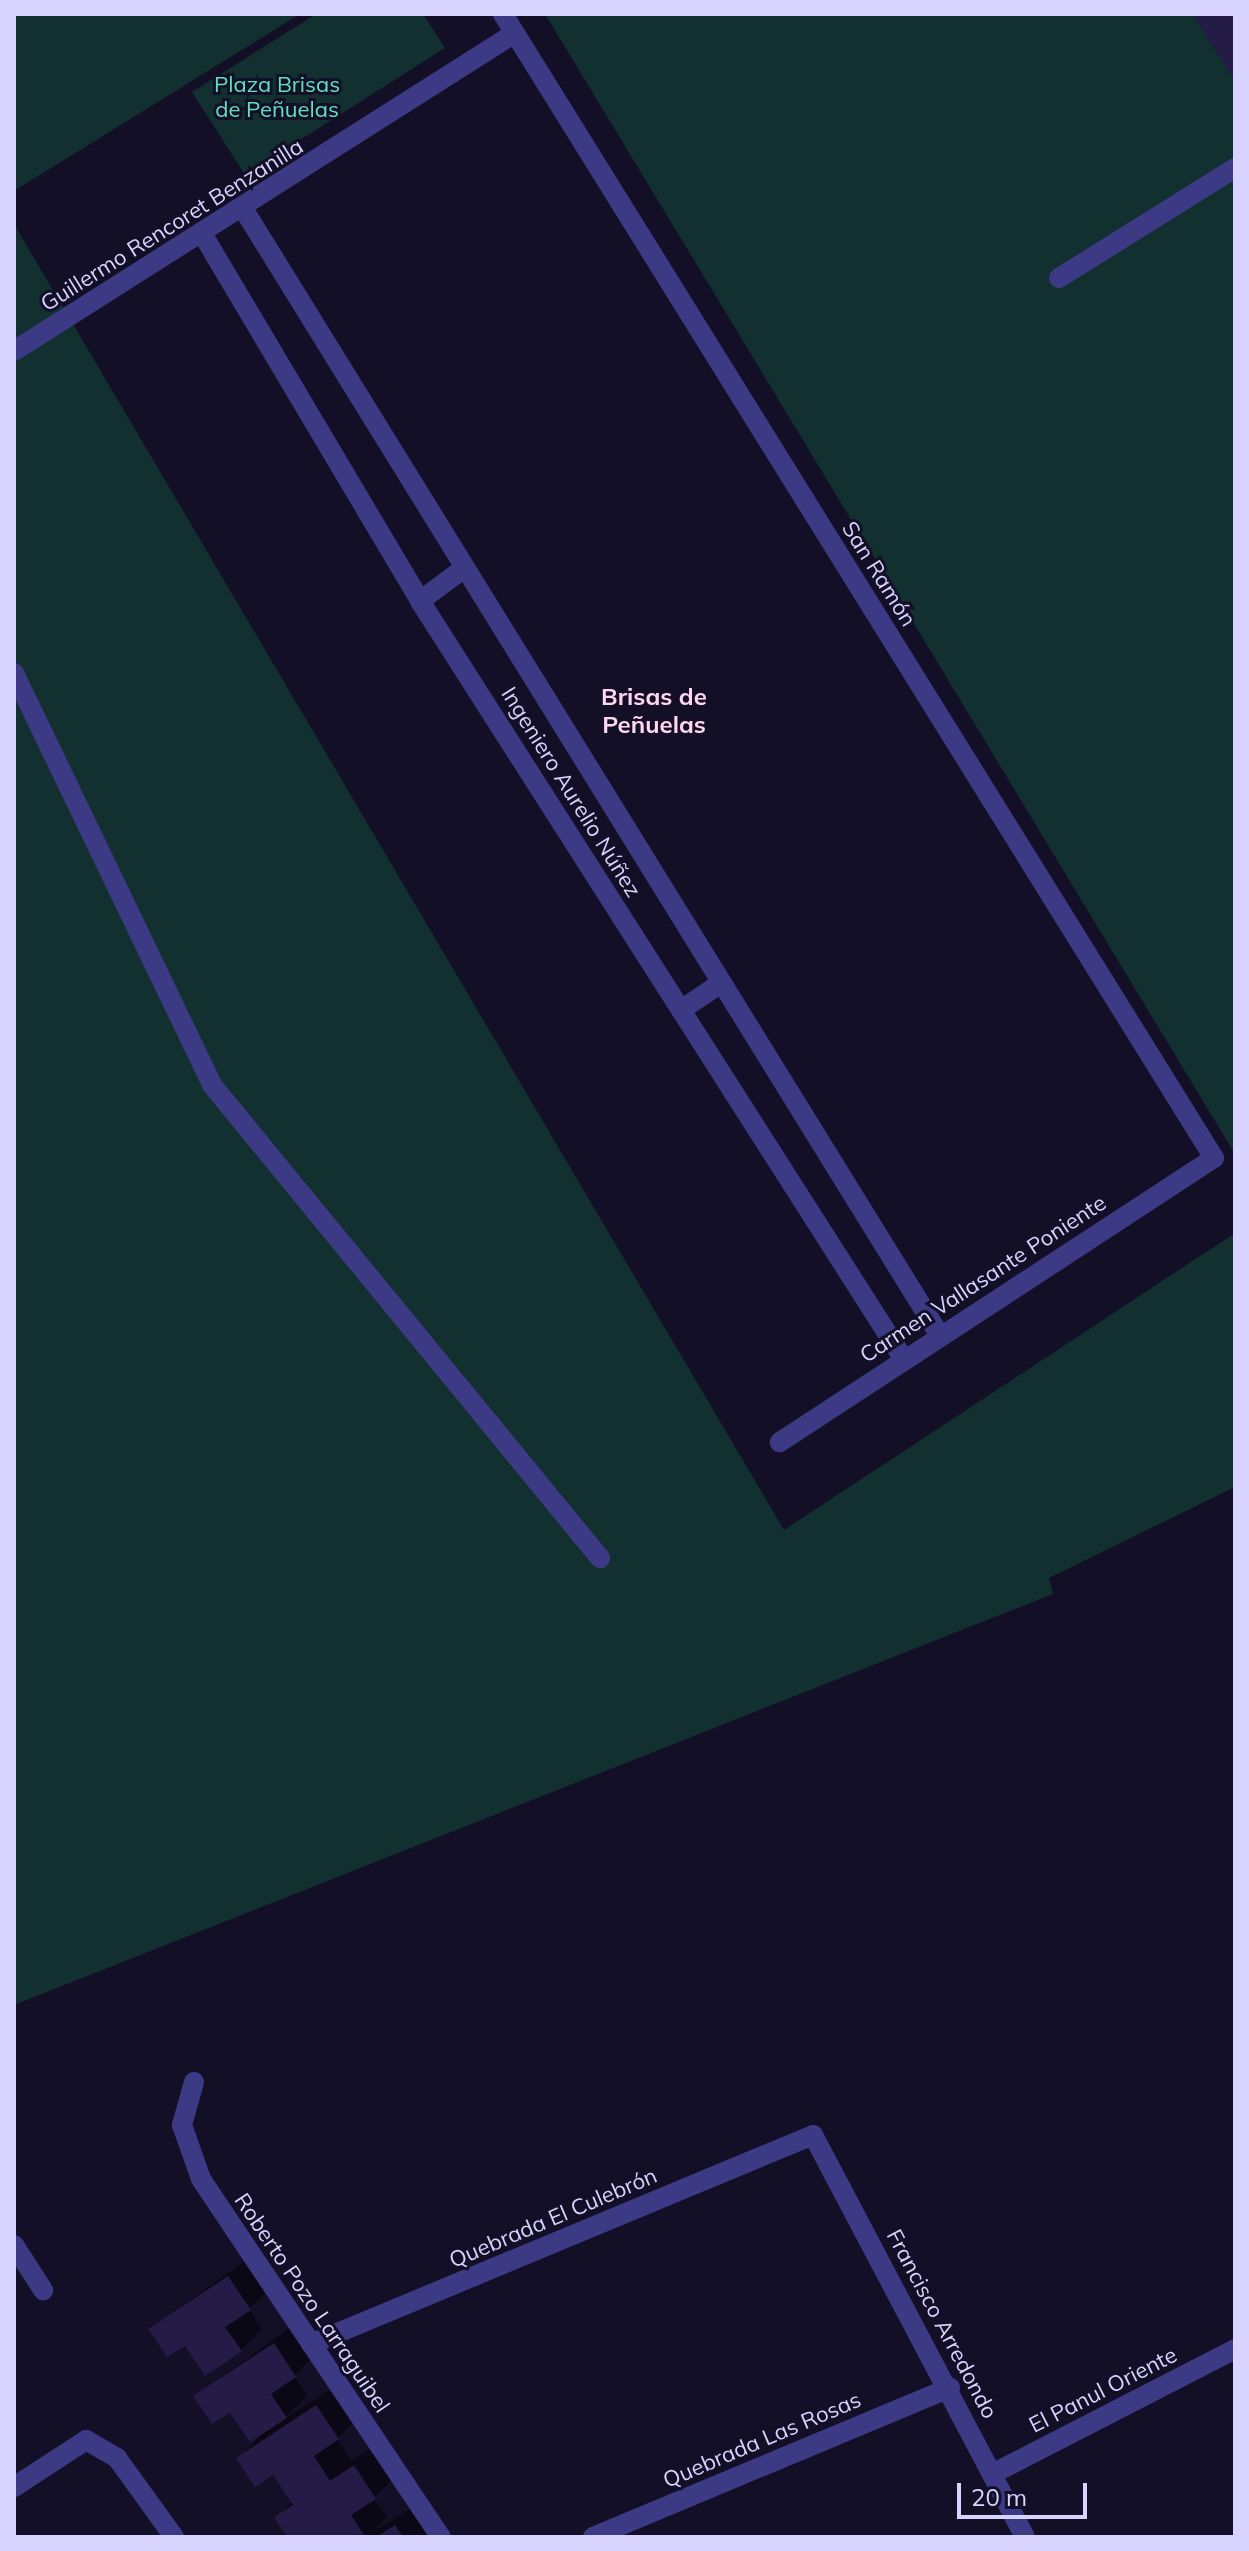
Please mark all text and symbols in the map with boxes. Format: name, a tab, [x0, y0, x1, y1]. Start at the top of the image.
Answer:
park label: Plaza Brisas de Peñuelas	[214, 71, 340, 122]
street label: Guillermo Rencoret Benzanilla	[36, 133, 308, 317]
street label: San Ramón	[836, 517, 922, 631]
street label: Ingeniero Aurelio Núñez	[495, 682, 647, 902]
district label: Brisas de Peñuelas	[601, 683, 707, 739]
street label: Carmen Vallasante Poniente	[855, 1190, 1111, 1368]
street label: Quebrada El Culebrón	[445, 2162, 661, 2274]
street label: Roberto Pozo Larraguibel	[229, 2188, 395, 2418]
street label: Francisco Arredondo	[881, 2225, 1003, 2423]
street label: El Panul Oriente	[1025, 2341, 1181, 2439]
street label: Quebrada Las Rosas	[659, 2386, 865, 2494]
scale bar	[961, 2467, 1091, 2517]
text: 20 m	[971, 2482, 1027, 2512]

